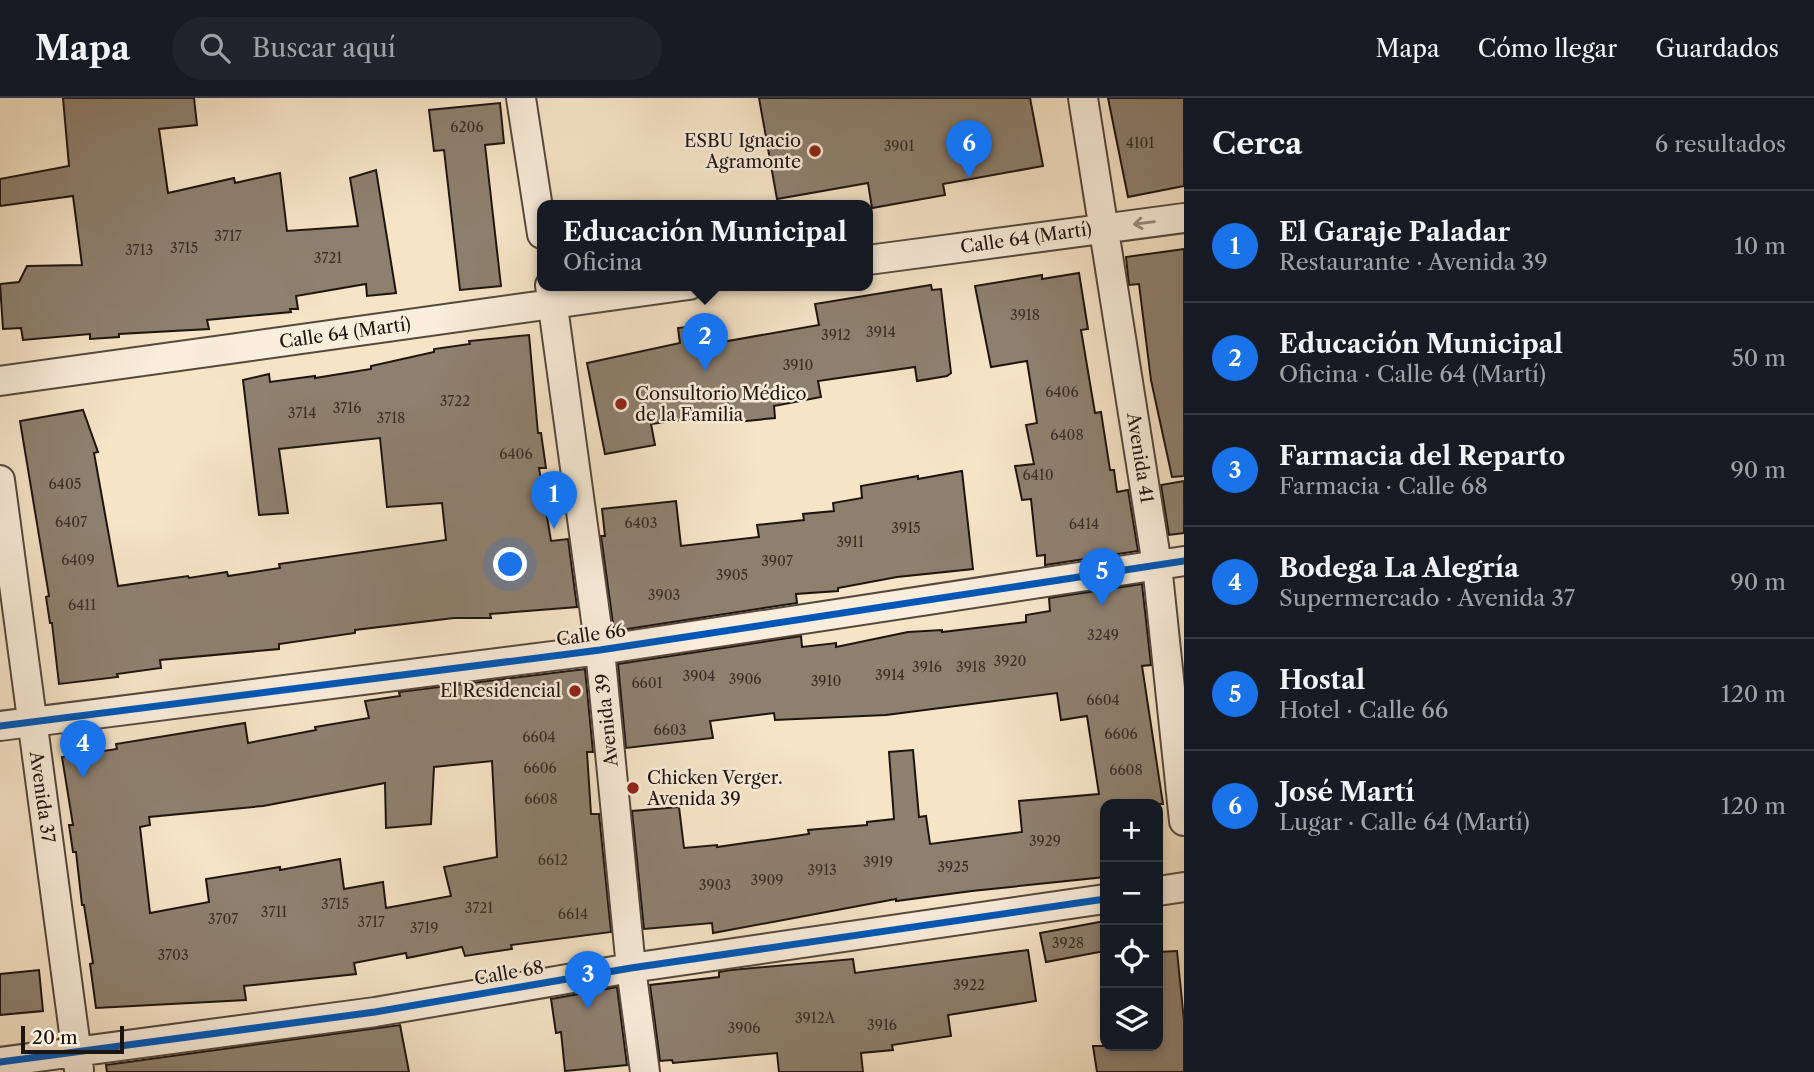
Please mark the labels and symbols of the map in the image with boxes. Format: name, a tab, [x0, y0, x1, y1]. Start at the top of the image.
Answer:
house number: 6206	[450, 118, 484, 136]
pin: 6	[946, 120, 992, 178]
place label: ESBU Ignacio Agramonte	[684, 130, 801, 173]
house number: 4101	[1126, 134, 1154, 152]
house number: 3901	[884, 137, 914, 155]
marker: ESBU Ignacio Agramonte	[807, 143, 823, 159]
one-way arrow	[1134, 216, 1156, 229]
street label: Calle 64 (Martí)	[959, 218, 1093, 258]
house number: 3717	[214, 227, 242, 245]
house number: 3715	[170, 239, 198, 257]
house number: 3713	[125, 241, 153, 259]
house number: 3721	[314, 249, 342, 267]
house number: 3918	[1010, 306, 1040, 324]
street label: Calle 64 (Martí)	[278, 313, 412, 353]
pin: 2	[682, 313, 728, 371]
house number: 3914	[866, 323, 896, 341]
house number: 3912	[821, 326, 851, 344]
house number: 3910	[783, 356, 813, 374]
place label: Consultorio Médico de la Familia	[635, 383, 807, 426]
house number: 6406	[1045, 383, 1079, 401]
house number: 3722	[440, 392, 470, 410]
marker: Consultorio Médico de la Familia	[613, 396, 629, 412]
house number: 3716	[333, 399, 361, 417]
house number: 3714	[288, 404, 316, 422]
house number: 3718	[377, 409, 405, 427]
street label: Avenida 41	[1122, 410, 1158, 505]
house number: 6408	[1050, 426, 1084, 444]
house number: 6406	[499, 445, 533, 463]
house number: 6410	[1022, 466, 1054, 484]
pin: 1	[531, 471, 577, 529]
house number: 6405	[49, 475, 81, 493]
house number: 6407	[55, 513, 87, 531]
house number: 6403	[625, 514, 657, 532]
house number: 6414	[1069, 515, 1099, 533]
house number: 3915	[891, 519, 921, 537]
house number: 3911	[836, 533, 864, 551]
your location	[493, 547, 527, 581]
pin: 5	[1079, 548, 1125, 606]
house number: 6409	[61, 551, 95, 569]
house number: 3907	[761, 552, 793, 570]
house number: 3905	[716, 566, 748, 584]
house number: 3903	[648, 586, 680, 604]
house number: 6411	[68, 596, 96, 614]
street label: Calle 66	[555, 619, 627, 651]
house number: 3249	[1087, 626, 1119, 644]
house number: 3920	[994, 652, 1027, 670]
house number: 3916	[912, 658, 942, 676]
house number: 3918	[956, 658, 986, 676]
house number: 3914	[875, 666, 905, 684]
house number: 3904	[683, 667, 715, 685]
house number: 3906	[729, 670, 761, 688]
street label: Avenida 39	[591, 672, 623, 769]
house number: 3910	[811, 672, 841, 690]
house number: 6601	[631, 674, 663, 692]
place label: El Residencial	[440, 680, 561, 702]
marker: El Residencial	[567, 683, 583, 699]
house number: 6604	[1086, 691, 1120, 709]
pin: 4	[60, 720, 106, 778]
house number: 6603	[654, 721, 686, 739]
house number: 6606	[1104, 725, 1138, 743]
house number: 6604	[522, 728, 556, 746]
street label: Avenida 37	[25, 749, 59, 844]
house number: 6606	[523, 759, 557, 777]
house number: 6608	[1109, 761, 1143, 779]
place label: Chicken Verger. Avenida 39	[646, 767, 783, 810]
marker: Chicken Verger. Avenida 39	[625, 780, 641, 796]
house number: 6608	[524, 790, 558, 808]
house number: 3929	[1029, 832, 1061, 850]
house number: 6612	[538, 851, 568, 869]
house number: 3919	[863, 853, 893, 871]
house number: 3925	[937, 858, 969, 876]
house number: 3913	[807, 861, 837, 879]
house number: 3909	[751, 871, 784, 889]
house number: 3903	[699, 876, 731, 894]
house number: 3715	[321, 895, 349, 913]
house number: 3721	[465, 899, 493, 917]
house number: 3711	[261, 903, 287, 921]
house number: 6614	[558, 905, 588, 923]
house number: 3707	[208, 910, 238, 928]
house number: 3717	[357, 913, 385, 931]
house number: 3719	[410, 919, 438, 937]
house number: 3928	[1052, 934, 1084, 952]
house number: 3703	[157, 946, 189, 964]
pin: 3	[565, 951, 611, 1009]
street label: Calle 68	[473, 956, 545, 990]
house number: 3922	[953, 976, 985, 994]
house number: 3912A	[795, 1009, 836, 1027]
house number: 3916	[867, 1016, 897, 1034]
house number: 3906	[728, 1019, 760, 1037]
scale bar	[21, 1023, 124, 1055]

